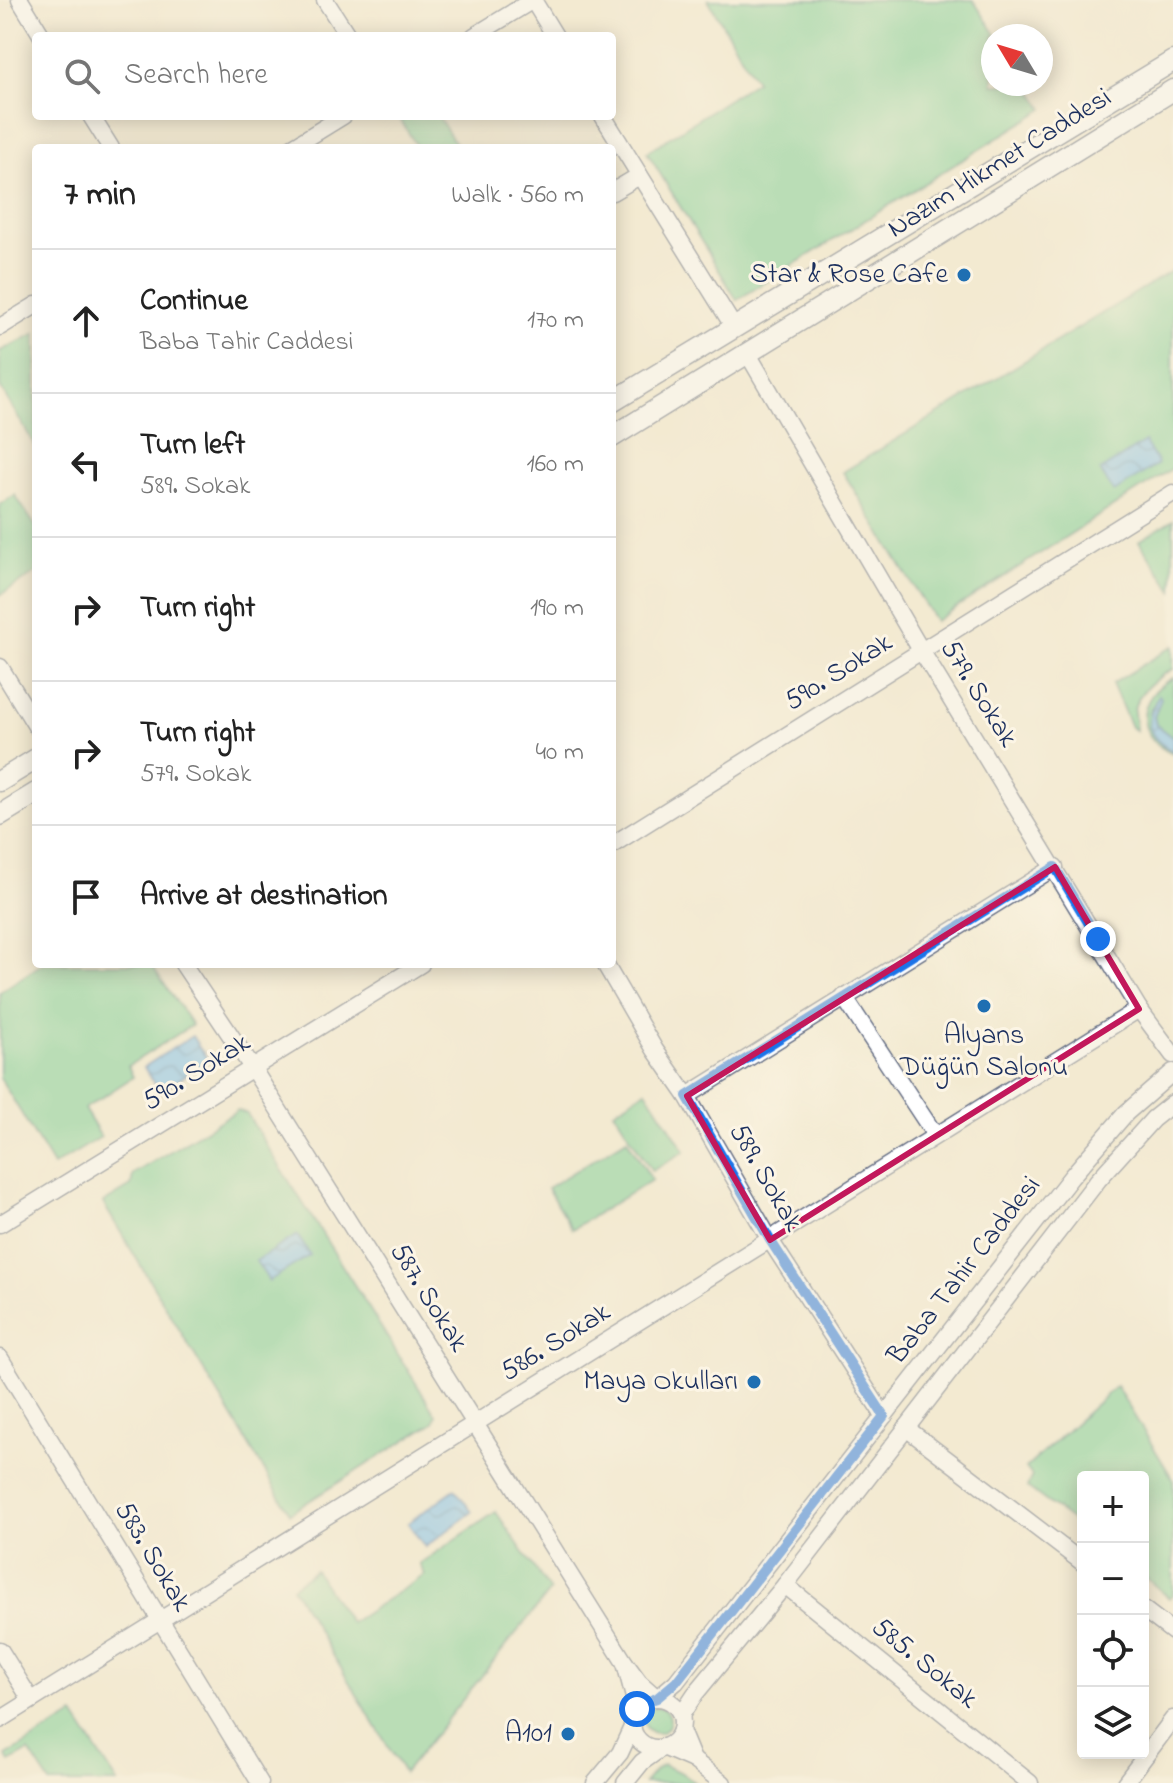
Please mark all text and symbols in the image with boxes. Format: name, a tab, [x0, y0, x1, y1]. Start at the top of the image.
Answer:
north arrow	[981, 24, 1053, 96]
search box	[32, 32, 616, 120]
icon: search	[60, 54, 104, 98]
text: Search here	[124, 54, 268, 98]
street label: Nazım Hikmet Caddesi	[880, 78, 1120, 250]
text: 7 min	[64, 171, 136, 221]
text: Walk · 560 m	[451, 177, 584, 215]
place label: Star & Rose Cafe	[750, 255, 948, 296]
marker: Star & Rose Cafe	[955, 266, 973, 284]
text: Continue	[140, 280, 248, 324]
icon: ahead	[64, 299, 108, 343]
text: 170 m	[527, 302, 584, 340]
text: Baba Tahir Caddesi	[140, 324, 353, 362]
text: Turn left	[140, 424, 245, 468]
icon: left	[64, 443, 108, 487]
text: 160 m	[526, 446, 584, 484]
text: 589. Sokak	[140, 468, 251, 506]
icon: right	[64, 587, 108, 631]
text: Turn right	[140, 587, 255, 631]
text: 190 m	[530, 590, 584, 628]
street label: 590. Sokak	[777, 623, 902, 722]
street label: 579. Sokak	[929, 632, 1028, 756]
text: Turn right	[140, 712, 255, 756]
icon: right	[64, 731, 108, 775]
text: 40 m	[535, 734, 584, 772]
text: 579. Sokak	[140, 756, 251, 794]
icon: arrive	[64, 875, 108, 919]
text: Arrive at destination	[140, 875, 388, 919]
route end	[1080, 921, 1116, 957]
marker: Alyans Düğün Salonu	[975, 997, 993, 1015]
place label: Alyans Düğün Salonu	[899, 1016, 1068, 1089]
street label: 590. Sokak	[135, 1023, 260, 1122]
street label: 589. Sokak	[717, 1116, 813, 1240]
street label: Baba Tahir Caddesi	[877, 1168, 1052, 1375]
street label: 587. Sokak	[378, 1235, 478, 1361]
street label: 586. Sokak	[493, 1293, 620, 1393]
place label: Maya Okulları	[583, 1362, 738, 1403]
marker: Maya Okulları	[745, 1373, 763, 1391]
map controls	[1077, 1471, 1149, 1759]
button: +	[1077, 1471, 1149, 1543]
street label: 583. Sokak	[103, 1494, 201, 1621]
button: −	[1077, 1543, 1149, 1615]
street label: 585. Sokak	[862, 1608, 987, 1720]
button: locate	[1077, 1615, 1149, 1687]
button: layers	[1077, 1687, 1149, 1759]
route start	[619, 1691, 655, 1727]
place label: A101	[505, 1714, 552, 1755]
marker: A101	[559, 1725, 577, 1743]

